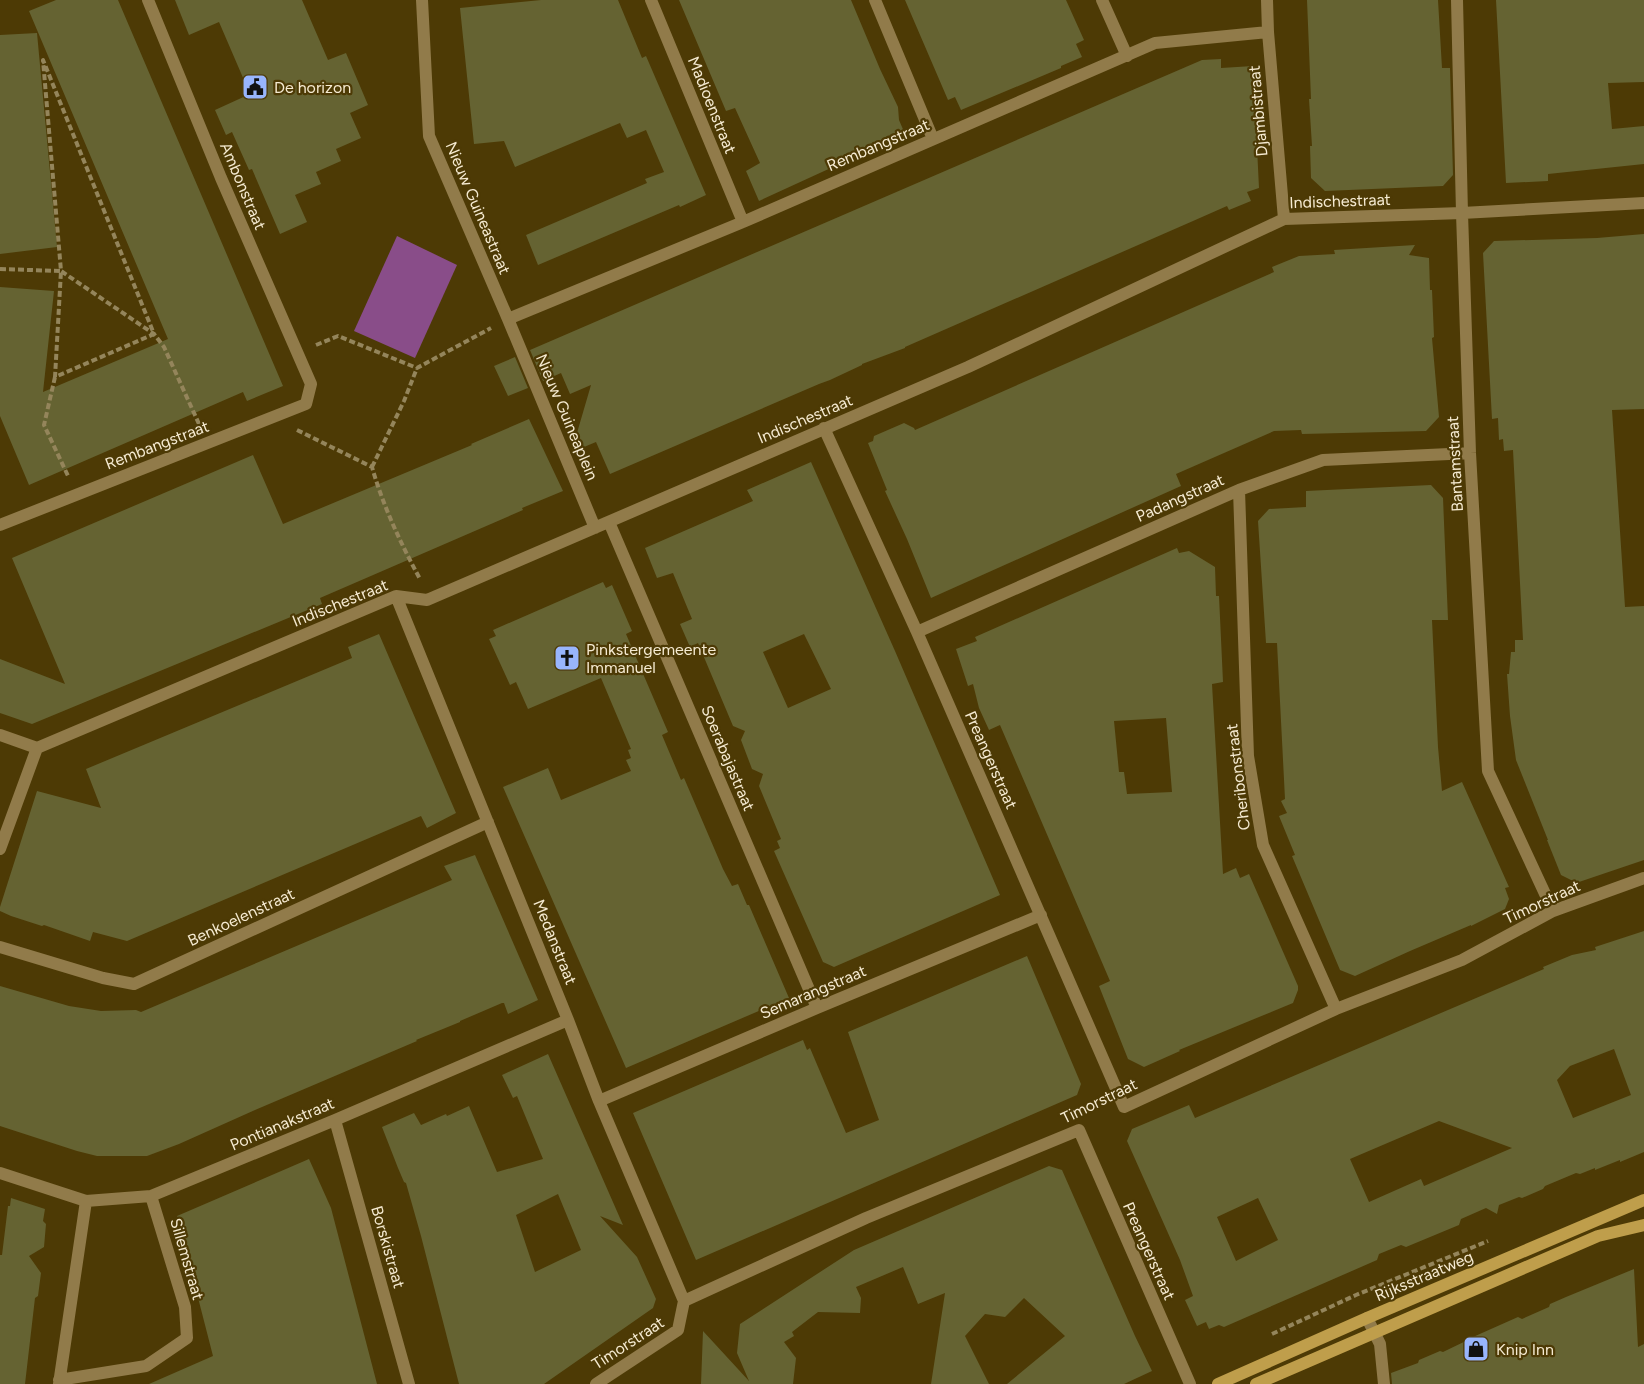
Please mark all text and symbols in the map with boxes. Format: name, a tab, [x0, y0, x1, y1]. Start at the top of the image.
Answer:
street label: Madioenstraat	[684, 54, 740, 156]
street label: Djambistraat	[1245, 65, 1271, 157]
public building icon: De horizon	[240, 72, 270, 102]
place label: De horizon	[274, 78, 351, 97]
street label: Rembangstraat	[824, 115, 932, 175]
street label: Ambonstraat	[216, 139, 270, 233]
street label: Nieuw Guineastraat	[441, 139, 515, 277]
street label: Indischestraat	[1289, 190, 1391, 212]
street label: Nieuw Guineaplein	[532, 351, 602, 483]
street label: Indischestraat	[755, 390, 855, 448]
street label: Bantamstraat	[1443, 416, 1467, 512]
street label: Rembangstraat	[102, 417, 212, 473]
street label: Padangstraat	[1133, 470, 1227, 526]
street label: Indischestraat	[289, 575, 391, 631]
place label: Pinkstergemeente Immanuel	[586, 640, 716, 677]
church icon: Pinkstergemeente Immanuel	[552, 643, 582, 673]
street label: Soerabajastraat	[697, 702, 759, 814]
street label: Preangerstraat	[961, 708, 1021, 812]
street label: Cheribonstraat	[1222, 723, 1254, 831]
street label: Timorstraat	[1501, 876, 1583, 928]
street label: Benkoelenstraat	[185, 884, 297, 950]
street label: Medanstraat	[529, 897, 581, 987]
street label: Semarangstraat	[757, 961, 869, 1023]
street label: Timorstraat	[1058, 1074, 1140, 1128]
street label: Pontianakstraat	[227, 1093, 337, 1155]
street label: Preangerstraat	[1119, 1199, 1179, 1303]
street label: Borskistraat	[367, 1204, 409, 1290]
street label: Sillemstraat	[166, 1216, 208, 1302]
street label: Rijksstraatweg	[1372, 1247, 1476, 1305]
street label: Timorstraat	[588, 1313, 668, 1373]
shop icon: Knip Inn	[1461, 1334, 1491, 1364]
place label: Knip Inn	[1496, 1340, 1554, 1359]

